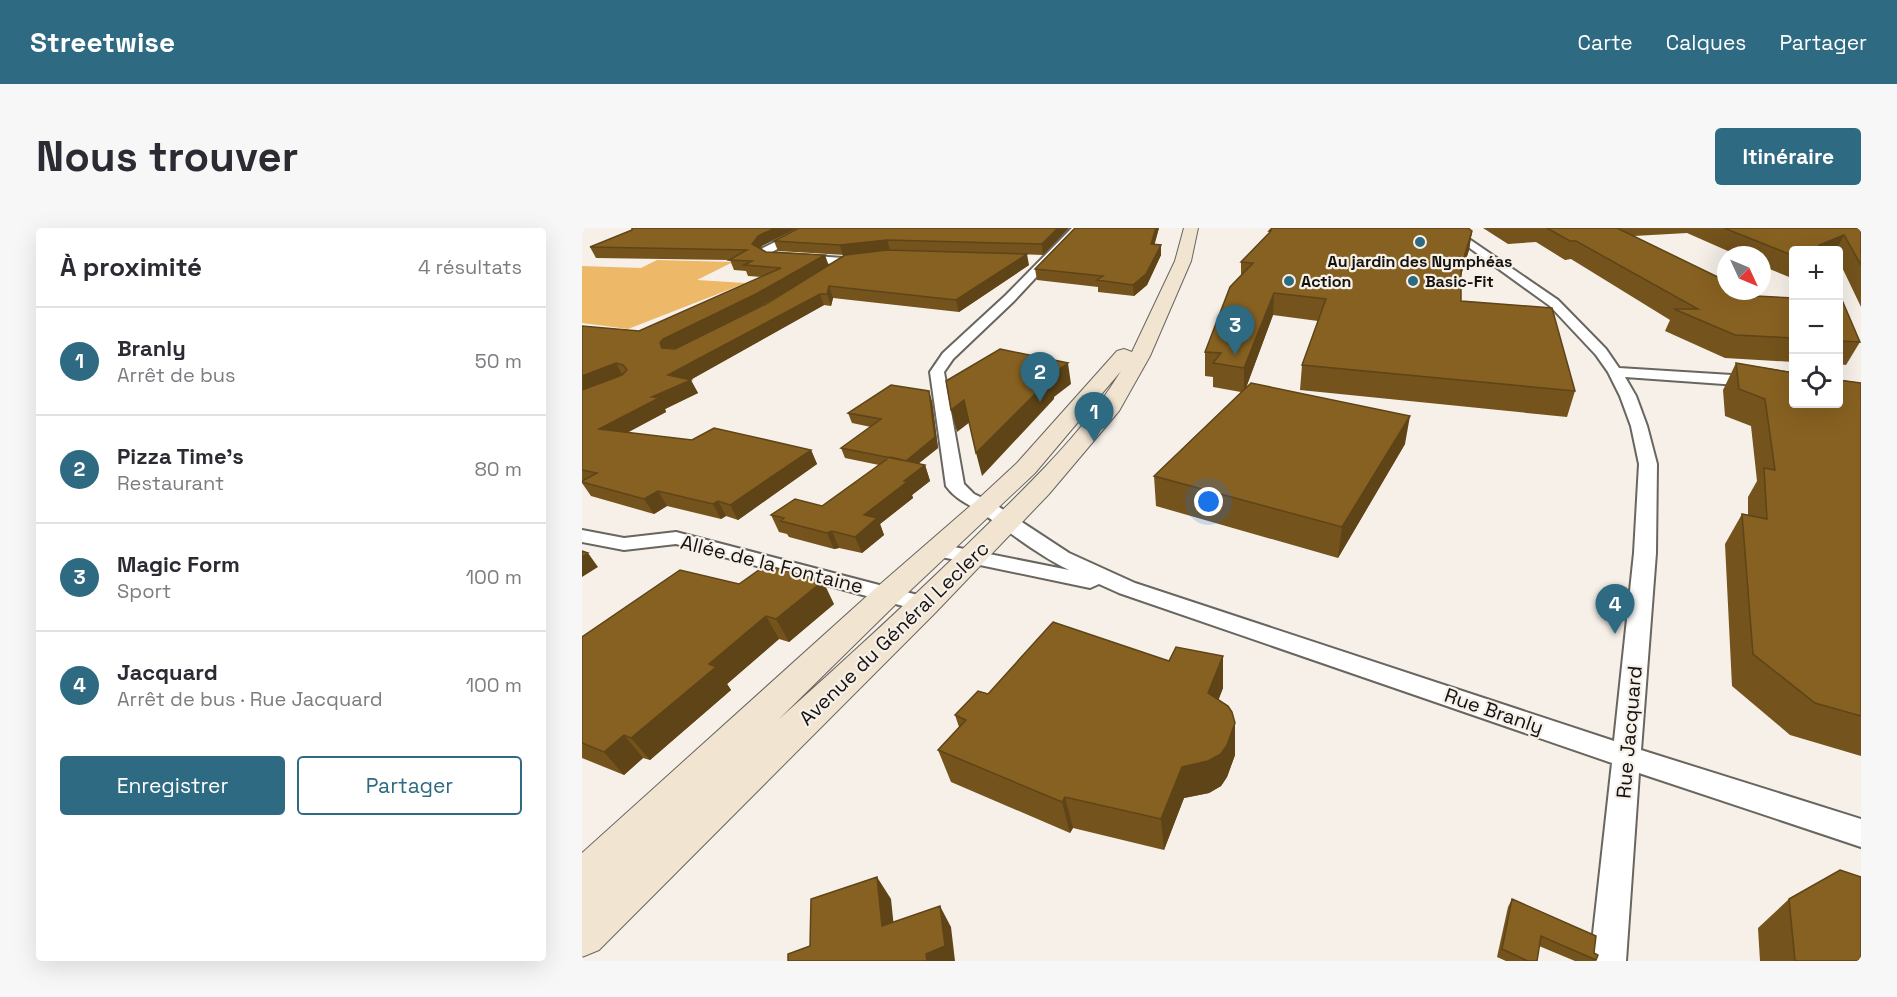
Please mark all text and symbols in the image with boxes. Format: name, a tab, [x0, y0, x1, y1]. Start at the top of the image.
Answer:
text: Streetwise	[30, 24, 175, 60]
text: Carte	[1578, 29, 1633, 56]
text: Calques	[1666, 29, 1746, 56]
text: Partager	[1779, 29, 1867, 56]
button: Itinéraire	[1715, 128, 1861, 185]
text: Nous trouver	[36, 130, 298, 183]
marker: Au jardin des Nymphéas	[1413, 235, 1427, 249]
north arrow	[1717, 246, 1771, 300]
map controls	[1789, 246, 1843, 408]
button: +	[1789, 246, 1843, 300]
text: À proximité	[60, 250, 202, 284]
place label: Au jardin des Nymphéas	[1327, 251, 1513, 272]
text: 4 résultats	[418, 254, 522, 280]
place label: Action	[1301, 271, 1351, 292]
place label: Basic-Fit	[1425, 271, 1494, 292]
marker: Action	[1282, 274, 1296, 288]
marker: Basic-Fit	[1406, 274, 1420, 288]
button: −	[1789, 300, 1843, 354]
pin: 3	[1216, 306, 1254, 355]
text: Branly	[117, 334, 186, 362]
text: 1	[75, 348, 84, 374]
text: 50 m	[475, 348, 522, 374]
pin: 2	[1020, 352, 1060, 402]
button: locate	[1789, 354, 1843, 408]
text: Arrêt de bus	[117, 362, 236, 388]
pin: 1	[1074, 392, 1114, 442]
text: Pizza Time's	[117, 442, 244, 470]
text: 2	[74, 456, 85, 482]
text: 80 m	[474, 456, 522, 482]
text: Restaurant	[117, 470, 224, 496]
your location	[1194, 487, 1223, 516]
street label: Allée de la Fontaine	[678, 529, 866, 599]
street label: Avenue du Général Leclerc	[793, 535, 995, 731]
text: Magic Form	[117, 550, 240, 578]
text: 3	[73, 564, 86, 590]
text: 100 m	[466, 564, 522, 590]
text: Sport	[117, 578, 171, 604]
pin: 4	[1596, 584, 1634, 634]
text: Jacquard	[117, 658, 218, 686]
street label: Rue Jacquard	[1610, 665, 1648, 799]
text: 4	[73, 672, 86, 698]
text: 100 m	[466, 672, 522, 698]
street label: Rue Branly	[1441, 682, 1547, 740]
text: Arrêt de bus · Rue Jacquard	[117, 686, 383, 712]
button: Enregistrer	[60, 756, 285, 815]
button: Partager	[297, 756, 522, 815]

